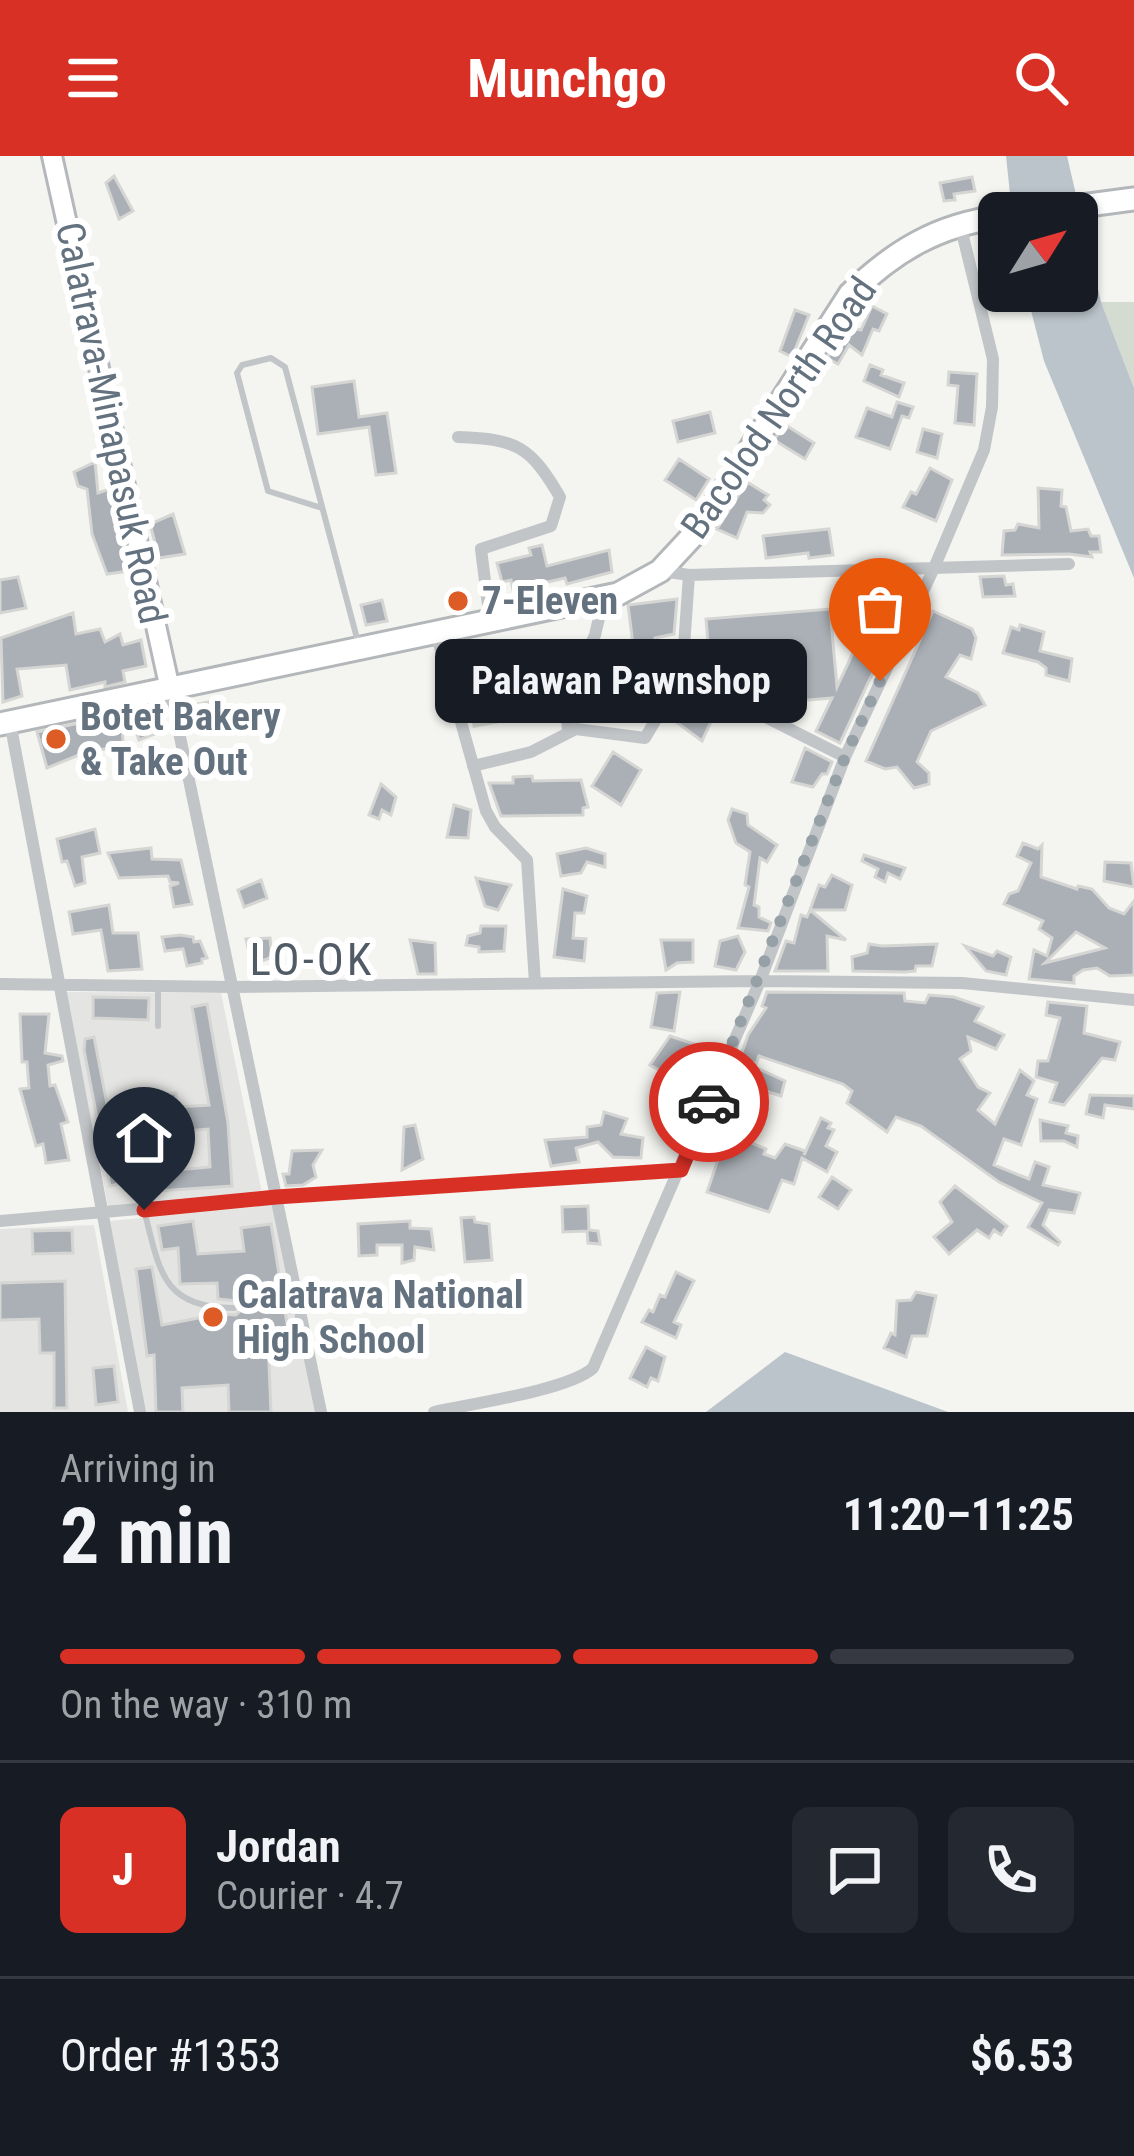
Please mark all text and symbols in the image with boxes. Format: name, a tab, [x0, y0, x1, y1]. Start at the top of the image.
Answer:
icon: menu	[60, 45, 126, 111]
icon: search	[1008, 45, 1074, 111]
text: Munchgo	[467, 47, 667, 110]
north arrow	[978, 192, 1098, 312]
map controls	[978, 192, 1098, 312]
street label: Calatrava-Minapasuk Road	[46, 218, 176, 628]
street label: Bacolod North Road	[672, 268, 886, 548]
pin	[829, 558, 931, 681]
icon: bag	[847, 576, 913, 642]
place label: 7-Eleven	[482, 578, 618, 624]
marker: 7-Eleven	[445, 588, 471, 614]
callout: Palawan Pawnshop	[436, 639, 808, 723]
text: Palawan Pawnshop	[471, 658, 771, 704]
place label: Botet Bakery & Take Out	[80, 694, 281, 785]
marker: Botet Bakery & Take Out	[43, 726, 69, 752]
district label: LO-OK	[250, 933, 374, 986]
courier	[649, 1042, 769, 1162]
icon: car	[676, 1069, 742, 1135]
pin	[93, 1087, 195, 1210]
icon: home	[111, 1105, 177, 1171]
place label: Calatrava National High School	[237, 1272, 524, 1363]
marker: Calatrava National High School	[200, 1304, 226, 1330]
text: Arriving in	[60, 1446, 216, 1492]
text: 11:20–11:25	[843, 1488, 1074, 1541]
text: 2 min	[60, 1491, 233, 1582]
text: On the way · 310 m	[60, 1682, 352, 1728]
button: chat	[792, 1807, 918, 1933]
button: phone	[948, 1807, 1074, 1933]
text: Jordan	[216, 1820, 341, 1873]
text: J	[112, 1843, 134, 1896]
text: Courier · 4.7	[216, 1873, 404, 1919]
text: Order #1353	[60, 2029, 281, 2082]
text: $6.53	[970, 2029, 1074, 2082]

